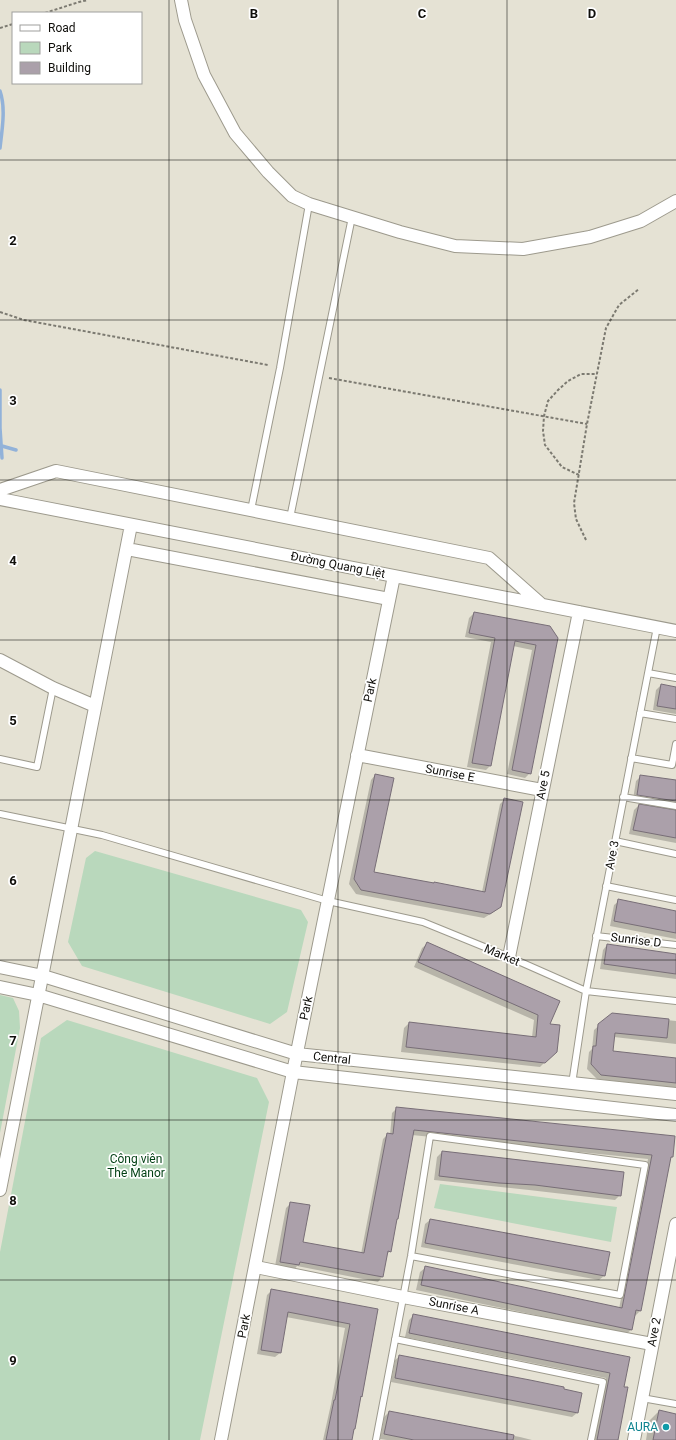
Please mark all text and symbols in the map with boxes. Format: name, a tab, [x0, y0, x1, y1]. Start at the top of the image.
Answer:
text: B	[250, 6, 258, 21]
text: C	[418, 6, 427, 21]
text: D	[588, 6, 596, 21]
legend	[12, 12, 142, 84]
text: Road	[48, 21, 76, 35]
text: Park	[48, 41, 73, 55]
text: Building	[48, 61, 91, 75]
text: 2	[9, 233, 17, 248]
text: 3	[9, 393, 17, 408]
street label: Đường Quang Liệt	[290, 549, 387, 581]
text: 4	[9, 553, 17, 568]
street label: Park	[361, 676, 380, 703]
text: 5	[9, 713, 17, 728]
street label: Sunrise E	[424, 761, 476, 785]
street label: Ave 5	[533, 769, 553, 801]
street label: Ave 3	[602, 839, 622, 871]
text: 6	[9, 873, 17, 888]
street label: Sunrise D	[610, 930, 662, 950]
street label: Market	[482, 941, 522, 969]
street label: Park	[297, 994, 316, 1021]
text: 7	[9, 1033, 17, 1048]
street label: Central	[312, 1049, 352, 1067]
park label: Công viên The Manor	[107, 1152, 165, 1180]
text: 8	[9, 1193, 17, 1208]
street label: Sunrise A	[428, 1294, 480, 1318]
street label: Park	[235, 1312, 253, 1339]
street label: Ave 2	[644, 1316, 664, 1348]
text: 9	[9, 1353, 17, 1368]
place label: AURA	[627, 1420, 658, 1434]
marker: AURA	[661, 1422, 671, 1432]

